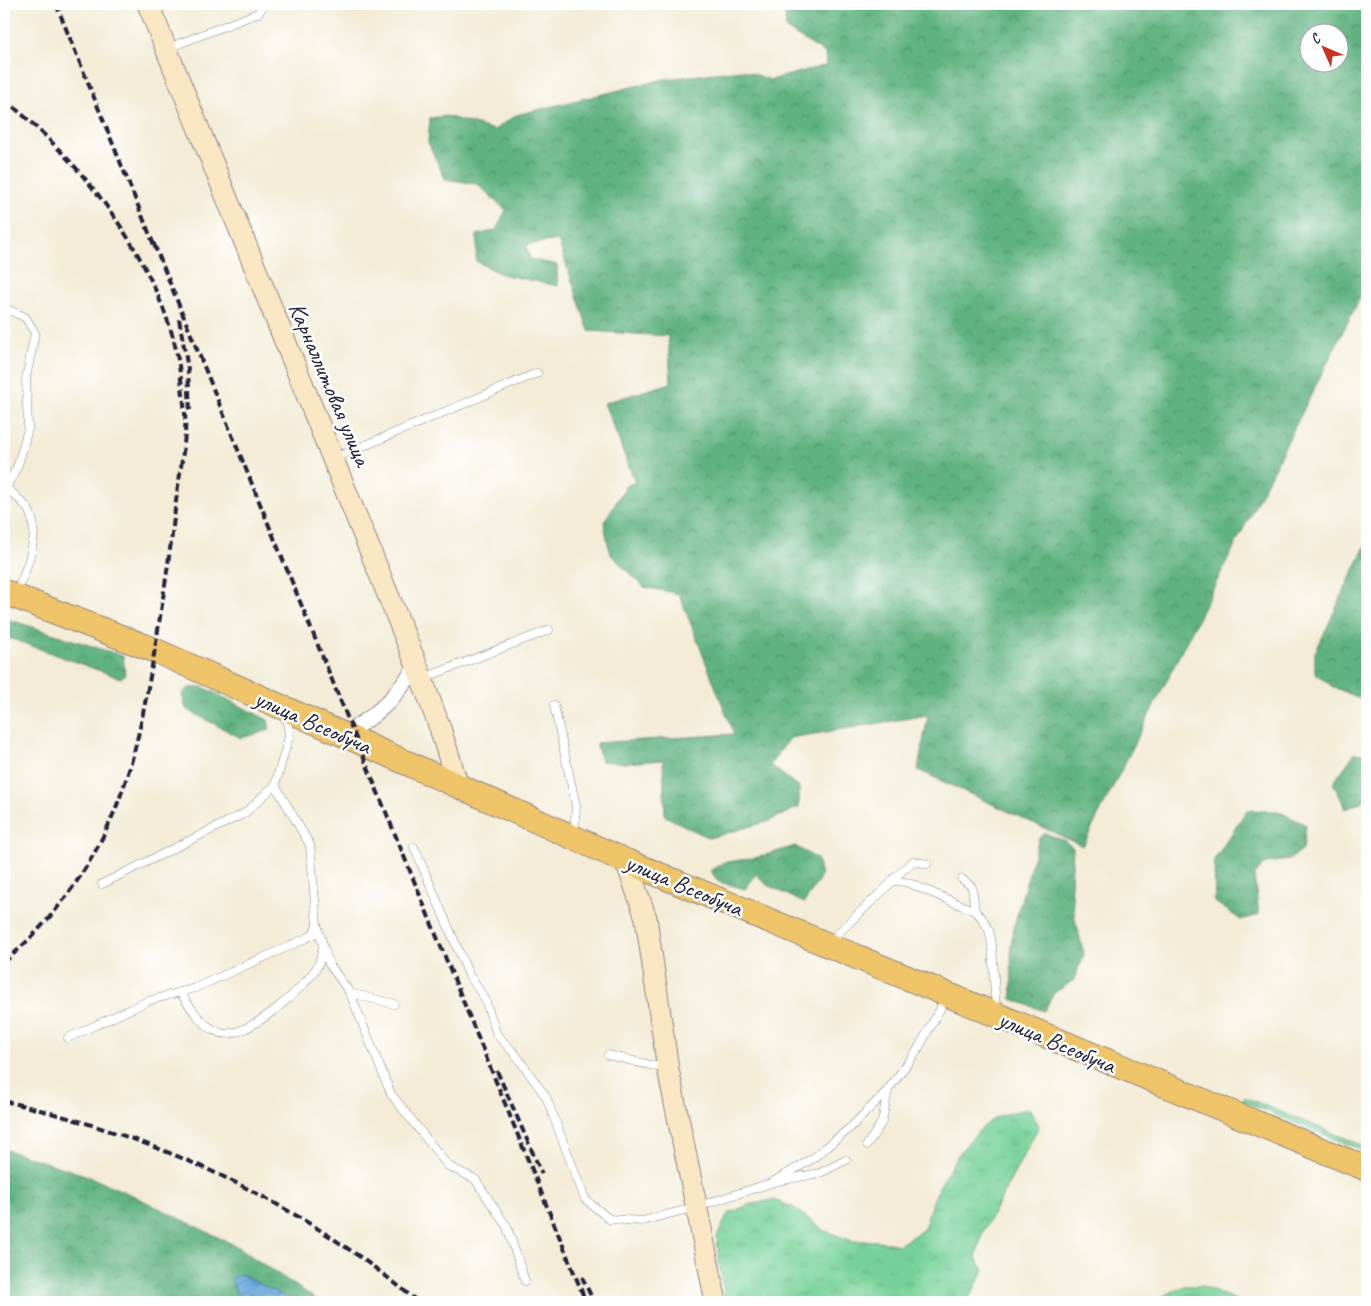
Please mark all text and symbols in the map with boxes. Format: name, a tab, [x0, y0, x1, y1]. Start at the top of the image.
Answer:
north arrow	[1298, 22, 1348, 72]
text: С	[1307, 29, 1325, 48]
street label: Карналлитовая улица	[282, 298, 379, 472]
street label: улица Всеобуча	[248, 682, 377, 762]
street label: улица Всеобуча	[619, 846, 748, 924]
street label: улица Всеобуча	[992, 1003, 1121, 1081]

